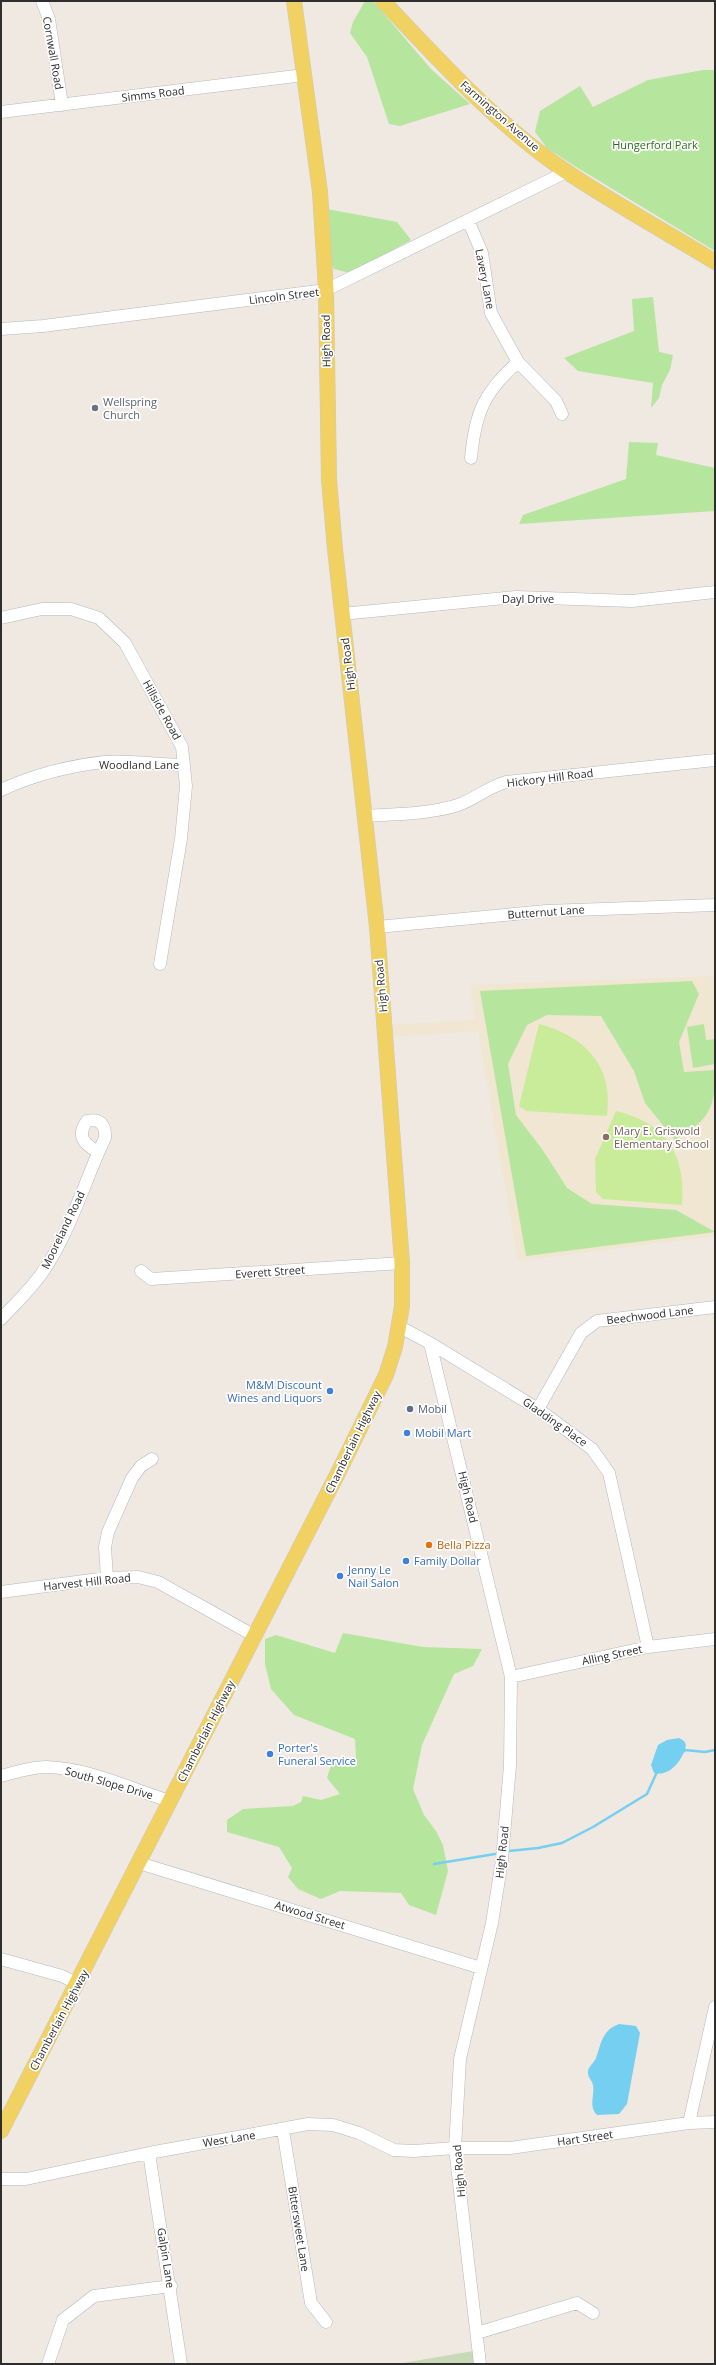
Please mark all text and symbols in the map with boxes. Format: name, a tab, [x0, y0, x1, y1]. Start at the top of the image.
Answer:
street label: Cornwall Road	[40, 15, 67, 91]
street label: Farmington Avenue	[458, 77, 543, 154]
street label: Simms Road	[120, 82, 185, 105]
park label: Hungerford Park	[612, 137, 698, 152]
street label: Lavery Lane	[472, 247, 499, 310]
street label: Lincoln Street	[248, 284, 320, 307]
street label: High Road	[318, 315, 333, 367]
place label: Wellspring Church	[103, 394, 157, 422]
marker: Wellspring Church	[90, 403, 100, 413]
street label: Dayl Drive	[502, 591, 554, 606]
street label: High Road	[337, 637, 358, 691]
street label: Hillside Road	[140, 677, 185, 742]
street label: Woodland Lane	[99, 757, 179, 772]
street label: Hickory Hill Road	[506, 765, 594, 790]
street label: Butternut Lane	[507, 901, 585, 922]
street label: High Road	[371, 959, 390, 1013]
place label: Mary E. Griswold Elementary School	[614, 1123, 709, 1151]
marker: Mary E. Griswold Elementary School	[601, 1132, 611, 1142]
street label: Mooreland Road	[37, 1188, 88, 1271]
street label: Everett Street	[235, 1262, 305, 1281]
street label: Beechwood Lane	[606, 1302, 694, 1327]
place label: M&M Discount Wines and Liquors	[227, 1377, 322, 1405]
marker: M&M Discount Wines and Liquors	[325, 1386, 335, 1396]
street label: Chamberlain Highway	[321, 1388, 384, 1496]
street label: Gladding Place	[520, 1394, 591, 1449]
place label: Mobil	[418, 1401, 447, 1416]
marker: Mobil	[405, 1404, 415, 1414]
place label: Mobil Mart	[415, 1425, 471, 1440]
marker: Mobil Mart	[402, 1428, 412, 1438]
street label: High Road	[455, 1470, 482, 1524]
place label: Bella Pizza	[437, 1537, 491, 1552]
marker: Bella Pizza	[424, 1540, 434, 1550]
place label: Family Dollar	[414, 1553, 481, 1568]
marker: Family Dollar	[401, 1556, 411, 1566]
place label: Jenny Le Nail Salon	[347, 1562, 399, 1590]
street label: Harvest Hill Road	[42, 1569, 131, 1594]
marker: Jenny Le Nail Salon	[335, 1571, 345, 1581]
street label: Alling Street	[580, 1641, 644, 1668]
street label: Chamberlain Highway	[173, 1677, 238, 1784]
place label: Porter's Funeral Service	[278, 1740, 356, 1768]
marker: Porter's Funeral Service	[265, 1749, 275, 1759]
street label: South Slope Drive	[63, 1763, 155, 1802]
street label: High Road	[491, 1825, 512, 1879]
street label: Atwood Street	[273, 1897, 347, 1932]
street label: Chamberlain Highway	[26, 1966, 92, 2073]
street label: Hart Street	[556, 2126, 614, 2149]
street label: West Lane	[202, 2127, 256, 2150]
street label: High Road	[449, 2144, 468, 2198]
street label: Bittersweet Lane	[285, 2185, 314, 2273]
street label: Galpin Lane	[154, 2227, 179, 2289]

